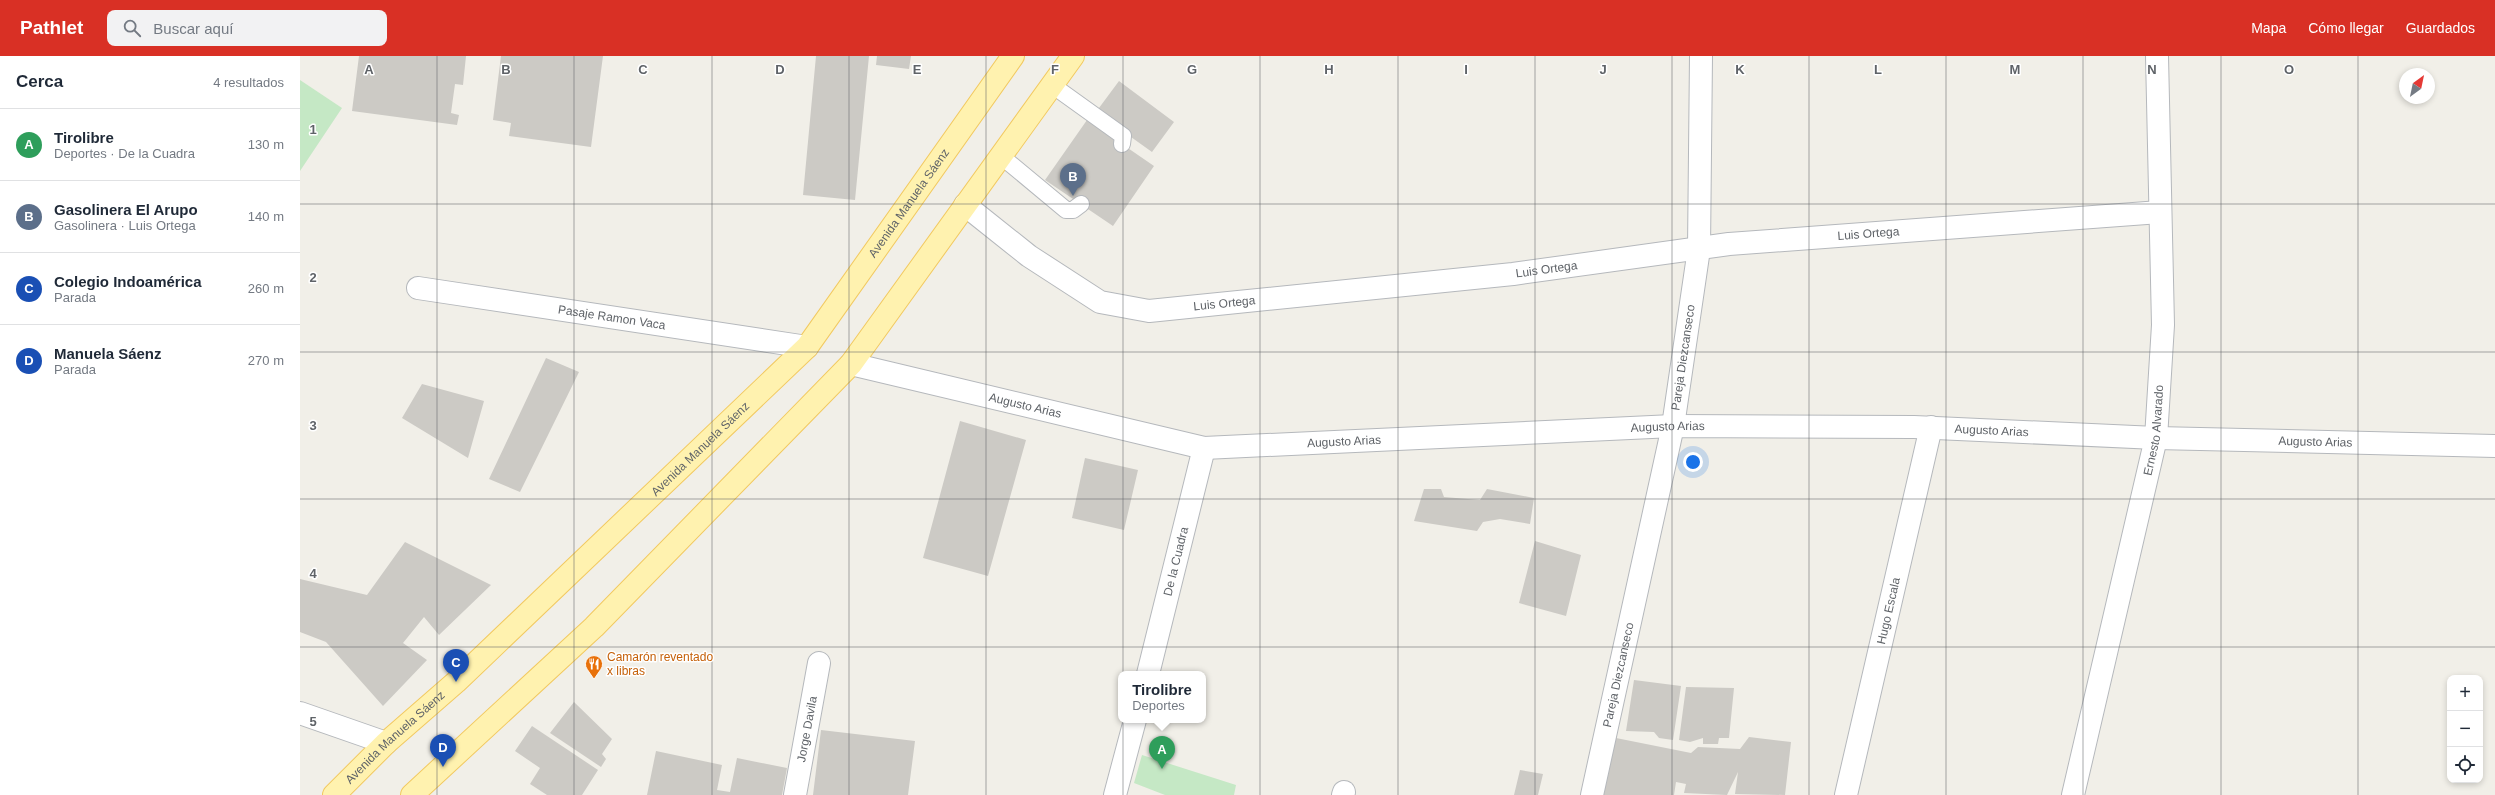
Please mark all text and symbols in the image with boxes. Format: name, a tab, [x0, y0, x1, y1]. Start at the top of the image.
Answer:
search box	[107, 10, 387, 46]
text: Pathlet	[20, 17, 83, 38]
icon: search	[121, 17, 143, 39]
text: Buscar aquí	[153, 20, 233, 37]
text: Mapa	[2251, 20, 2286, 36]
text: Cómo llegar	[2308, 20, 2384, 36]
text: Guardados	[2406, 20, 2475, 36]
text: A	[364, 62, 374, 77]
text: B	[501, 62, 511, 77]
text: C	[638, 62, 648, 77]
text: D	[775, 62, 785, 77]
text: E	[913, 62, 922, 77]
text: F	[1051, 62, 1059, 77]
text: G	[1187, 62, 1197, 77]
text: H	[1324, 62, 1334, 77]
text: I	[1464, 62, 1468, 77]
text: J	[1599, 62, 1607, 77]
text: K	[1735, 62, 1745, 77]
text: L	[1874, 62, 1882, 77]
text: M	[2010, 62, 2020, 77]
text: N	[2147, 62, 2157, 77]
text: O	[2284, 62, 2294, 77]
north arrow	[2399, 68, 2435, 104]
text: Cerca	[16, 72, 63, 91]
text: 4 resultados	[213, 75, 284, 90]
text: 1	[309, 122, 317, 137]
text: Tirolibre	[54, 129, 114, 146]
text: A	[24, 137, 34, 152]
text: 130 m	[248, 137, 284, 152]
text: Deportes · De la Cuadra	[54, 146, 195, 161]
street label: Avenida Manuela Sáenz	[866, 146, 952, 260]
pin: B	[1060, 163, 1086, 196]
text: Gasolinera El Arupo	[54, 201, 198, 218]
text: B	[24, 209, 34, 224]
text: 140 m	[248, 209, 284, 224]
text: Gasolinera · Luis Ortega	[54, 218, 196, 233]
street label: Luis Ortega	[1837, 224, 1900, 243]
street label: Luis Ortega	[1515, 258, 1579, 281]
text: 2	[309, 270, 317, 285]
text: Colegio Indoamérica	[54, 273, 202, 290]
text: C	[24, 281, 34, 296]
text: 260 m	[248, 281, 284, 296]
text: Parada	[54, 290, 96, 305]
street label: Luis Ortega	[1193, 293, 1256, 313]
street label: Pasaje Ramon Vaca	[557, 302, 667, 333]
street label: Pareja Diezcanseco	[1668, 303, 1698, 411]
text: Manuela Sáenz	[54, 345, 162, 362]
text: D	[24, 353, 34, 368]
text: 270 m	[248, 353, 284, 368]
text: Parada	[54, 362, 96, 377]
street label: Ernesto Alvarado	[2141, 384, 2166, 477]
street label: Augusto Arias	[987, 390, 1063, 421]
street label: Avenida Manuela Sáenz	[648, 399, 752, 499]
text: 3	[309, 418, 317, 433]
street label: Augusto Arias	[1630, 419, 1705, 435]
street label: Augusto Arias	[1954, 422, 2029, 439]
street label: Augusto Arias	[1307, 433, 1381, 450]
street label: Augusto Arias	[2278, 434, 2353, 450]
your location	[1683, 452, 1703, 472]
street label: De la Cuadra	[1161, 525, 1191, 597]
text: 4	[309, 566, 317, 581]
street label: Hugo Escala	[1874, 576, 1903, 646]
street label: Pareja Diezcanseco	[1600, 621, 1637, 729]
pin: C	[443, 649, 469, 682]
place label: Camarón reventado x libras	[607, 650, 713, 678]
restaurant icon: Camarón reventado x libras	[584, 654, 604, 679]
popup	[1118, 671, 1206, 723]
map controls	[2447, 675, 2483, 783]
button: +	[2447, 675, 2483, 711]
text: Tirolibre	[1132, 681, 1192, 698]
street label: Avenida Manuela Sáenz	[342, 688, 448, 787]
street label: Jorge Davila	[794, 695, 820, 763]
text: Deportes	[1132, 698, 1185, 713]
button: −	[2447, 711, 2483, 747]
text: 5	[309, 714, 317, 729]
pin: D	[430, 734, 456, 767]
pin: A	[1149, 736, 1175, 769]
button: locate	[2447, 747, 2483, 783]

